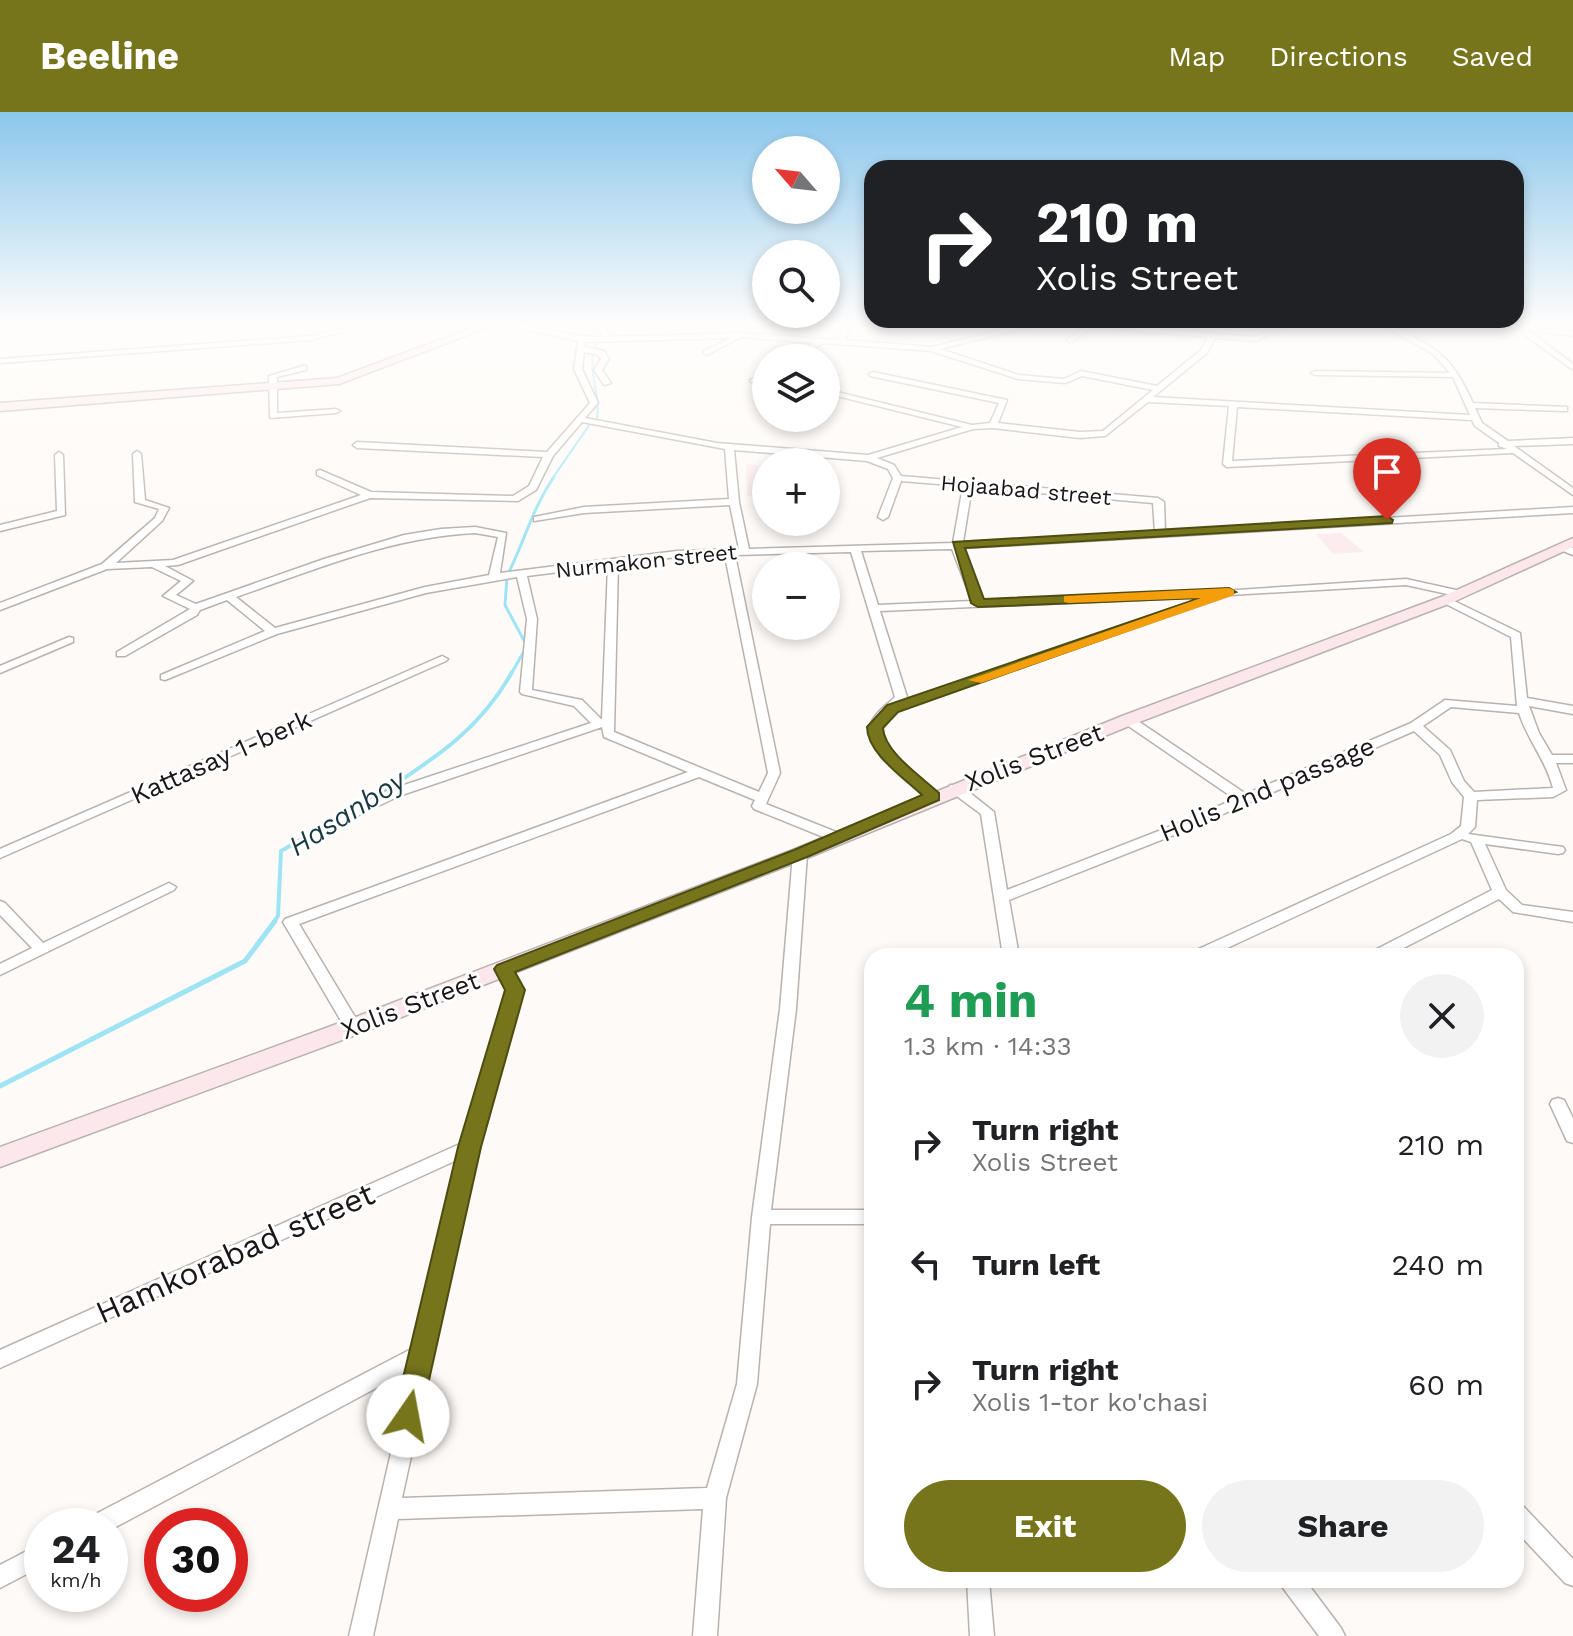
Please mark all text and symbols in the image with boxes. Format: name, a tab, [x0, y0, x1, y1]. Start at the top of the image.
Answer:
text: Beeline	[40, 34, 179, 78]
text: Map	[1168, 40, 1225, 73]
text: Directions	[1269, 40, 1408, 73]
text: Saved	[1452, 40, 1533, 73]
north arrow	[752, 136, 840, 224]
map controls	[752, 136, 840, 640]
text: 210 m	[1036, 190, 1198, 256]
icon: right	[904, 192, 1008, 296]
button: search	[752, 240, 840, 328]
text: Xolis Street	[1036, 257, 1238, 299]
button: layers	[752, 344, 840, 432]
pin	[1353, 438, 1421, 520]
button: +	[752, 448, 840, 536]
icon: arrive	[1365, 450, 1409, 494]
street label: Hojaabad street	[940, 470, 1112, 510]
street label: Nurmakon street	[554, 539, 738, 583]
button: −	[752, 552, 840, 640]
street label: Kattasay 1-berk	[126, 704, 316, 810]
street label: Xolis Street	[960, 717, 1108, 797]
street label: Holis 2nd passage	[1155, 730, 1379, 848]
water label: Hasanboy	[282, 762, 413, 863]
street label: Xolis Street	[336, 965, 484, 1045]
text: 4 min	[904, 972, 1038, 1029]
button: close	[1400, 974, 1484, 1058]
text: 1.3 km · 14:33	[904, 1031, 1072, 1061]
text: Turn right	[972, 1112, 1118, 1147]
icon: right	[904, 1122, 948, 1166]
text: 210 m	[1397, 1127, 1484, 1162]
text: Xolis Street	[972, 1147, 1118, 1177]
street label: Hamkorabad street	[90, 1174, 380, 1332]
icon: left	[904, 1242, 948, 1286]
text: Turn left	[972, 1247, 1100, 1282]
text: 240 m	[1392, 1247, 1484, 1282]
text: Turn right	[972, 1352, 1118, 1387]
icon: right	[904, 1362, 948, 1406]
text: 60 m	[1408, 1367, 1484, 1402]
position arrow	[366, 1374, 450, 1458]
text: Xolis 1-tor ko'chasi	[972, 1387, 1208, 1417]
button: Exit	[904, 1480, 1186, 1572]
button: Share	[1202, 1480, 1484, 1572]
speed limit sign: 30	[144, 1508, 248, 1612]
text: 24	[51, 1526, 101, 1573]
text: km/h	[50, 1568, 102, 1592]

